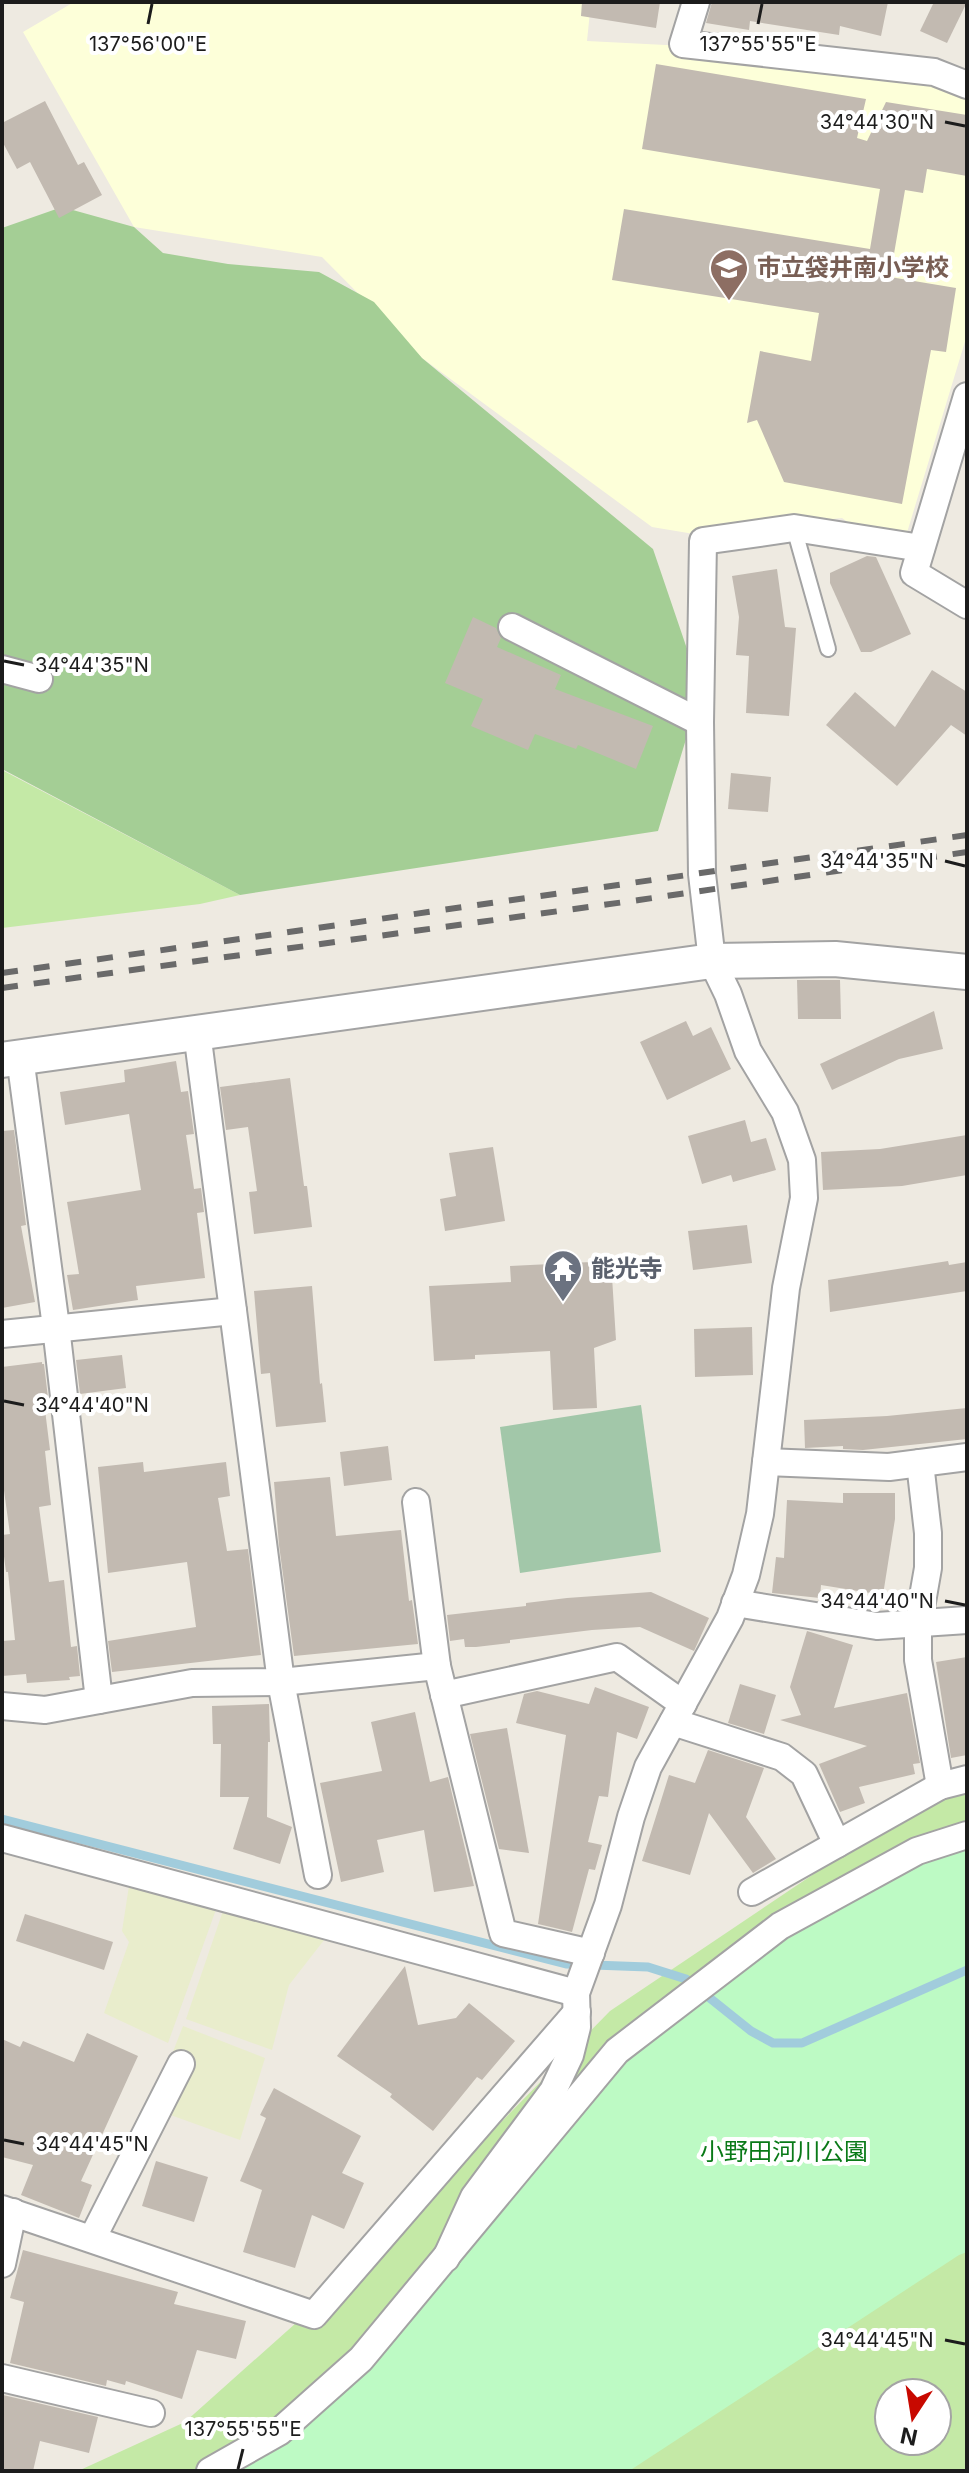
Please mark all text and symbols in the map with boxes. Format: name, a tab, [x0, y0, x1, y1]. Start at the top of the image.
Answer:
text: 137°56'00"E	[89, 32, 207, 56]
text: 137°55'55"E	[700, 32, 816, 56]
text: 34°44'30"N	[820, 110, 934, 134]
school or university icon: 市立袋井南小学校	[708, 247, 750, 302]
place label: 市立袋井南小学校	[757, 253, 949, 282]
text: 34°44'35"N	[35, 653, 149, 677]
text: 34°44'35"N	[820, 849, 934, 873]
temple icon: 能光寺	[542, 1248, 584, 1303]
place label: 能光寺	[591, 1254, 663, 1283]
text: 34°44'40"N	[35, 1393, 149, 1417]
text: 34°44'40"N	[820, 1589, 934, 1613]
text: 34°44'45"N	[35, 2132, 149, 2156]
park label: 小野田河川公園	[700, 2137, 868, 2166]
text: 34°44'45"N	[820, 2328, 934, 2352]
north arrow	[873, 2377, 953, 2457]
text: 137°55'55"E	[185, 2417, 301, 2441]
text: N	[898, 2422, 920, 2451]

